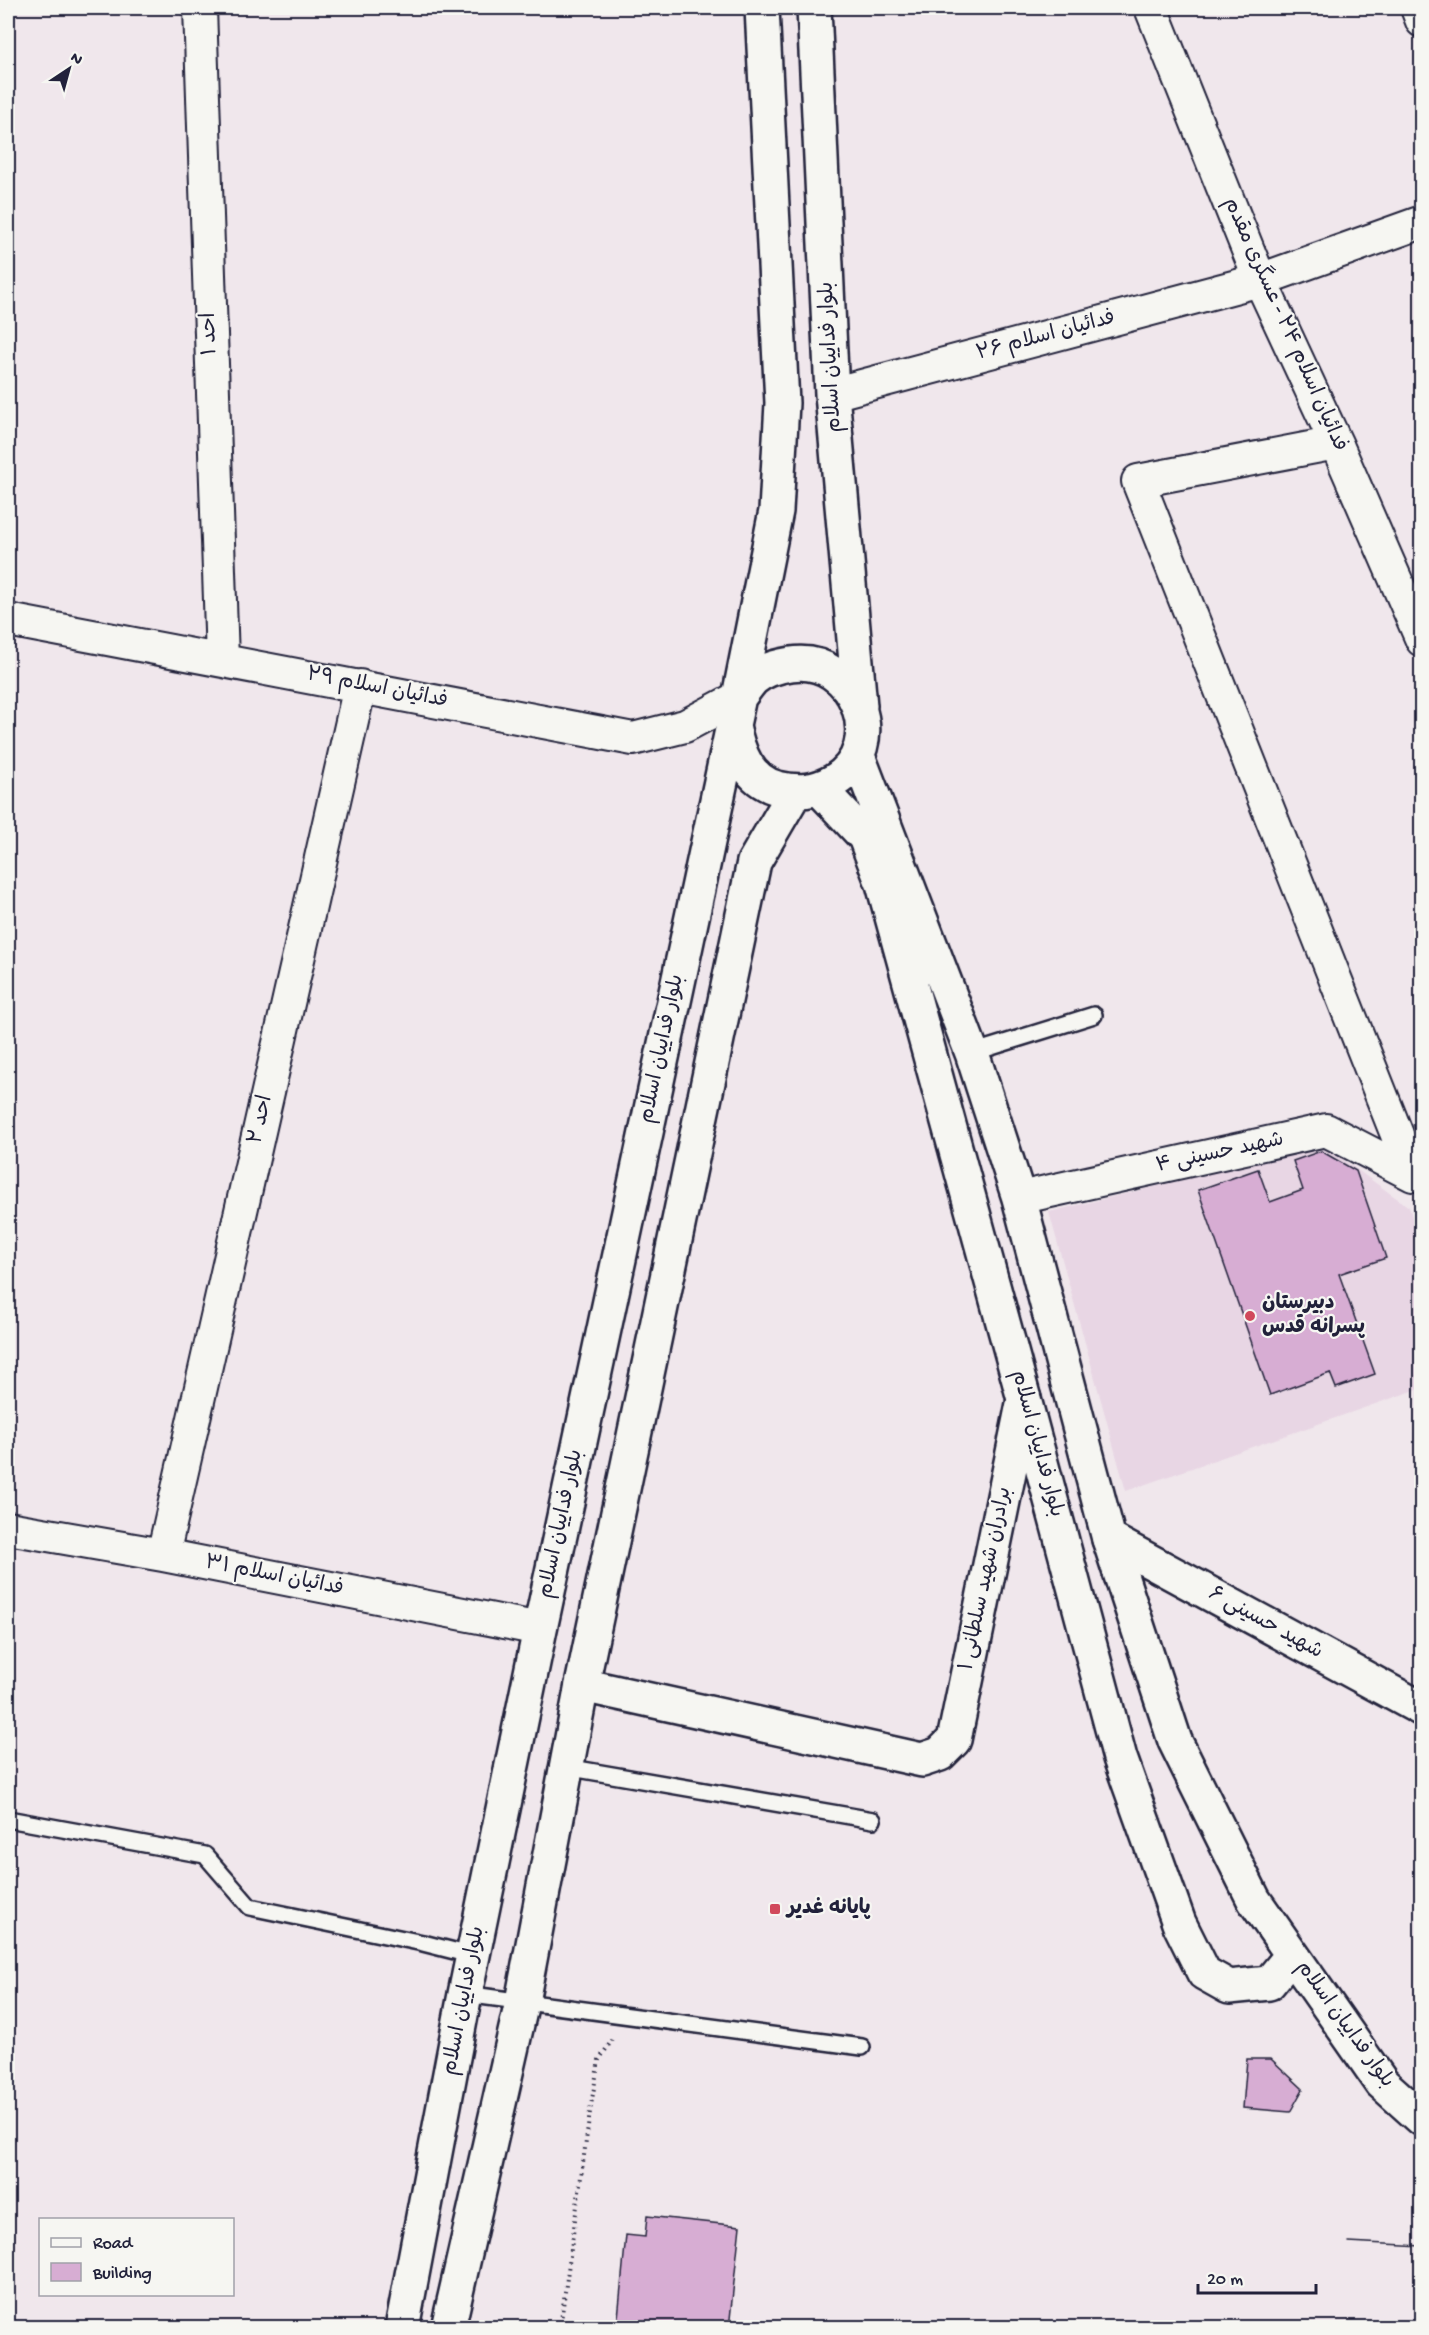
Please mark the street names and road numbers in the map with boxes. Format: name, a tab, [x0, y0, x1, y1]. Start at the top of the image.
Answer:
street label: فدائیان اسلام ۲۴ - عسگری مقدم	[1217, 193, 1354, 456]
street label: بلوار فداییان اسلام	[816, 281, 848, 433]
street label: فدائیان اسلام ۲۶	[974, 306, 1118, 368]
street label: احد ۱	[198, 312, 224, 356]
street label: فدائیان اسلام ۲۹	[304, 663, 450, 715]
street label: بلوار فداییان اسلام	[635, 972, 691, 1126]
street label: احد ۲	[244, 1093, 280, 1147]
street label: شهید حسینی ۴	[1154, 1128, 1286, 1180]
street label: بلوار فداییان اسلام	[1004, 1368, 1068, 1520]
street label: بلوار فداییان اسلام	[534, 1447, 590, 1601]
street label: برادران شهید سلطانی ۱	[955, 1485, 1019, 1673]
street label: فدائیان اسلام ۳۱	[203, 1551, 345, 1603]
street label: شهید حسینی ۶	[1203, 1582, 1327, 1666]
street label: بلوار فداییان اسلام	[438, 1924, 492, 2078]
street label: بلوار فداییان اسلام	[1289, 1957, 1399, 2093]

